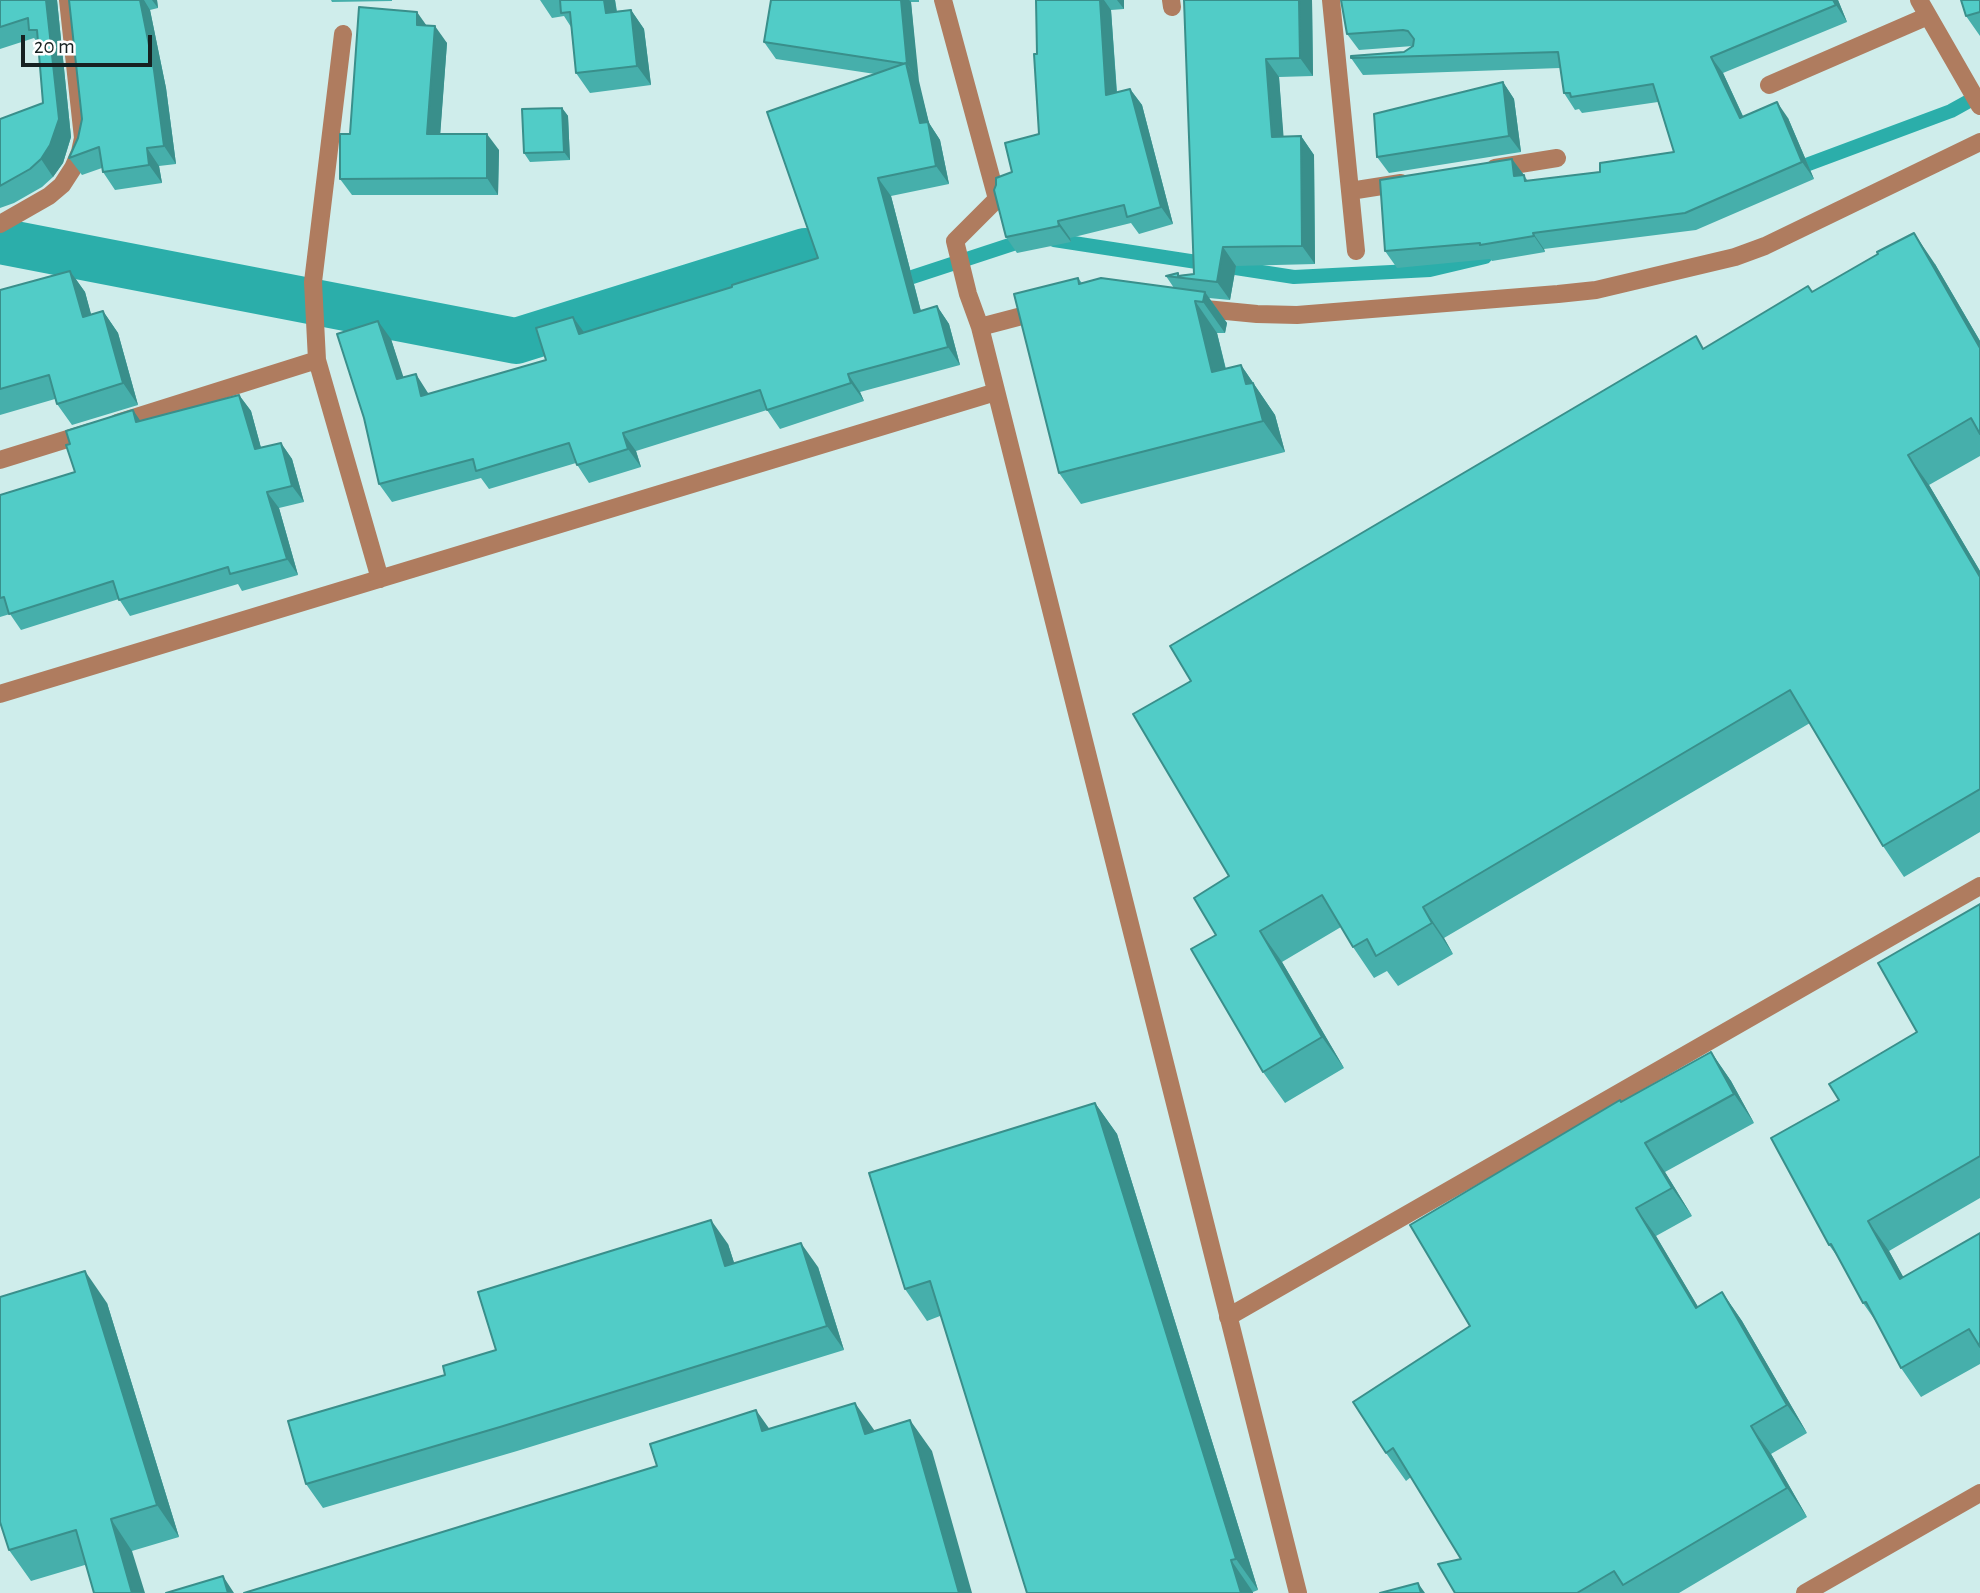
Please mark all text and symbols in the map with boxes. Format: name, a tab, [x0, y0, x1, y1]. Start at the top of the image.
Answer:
scale bar	[24, 21, 156, 65]
text: 20 m	[34, 36, 75, 57]

